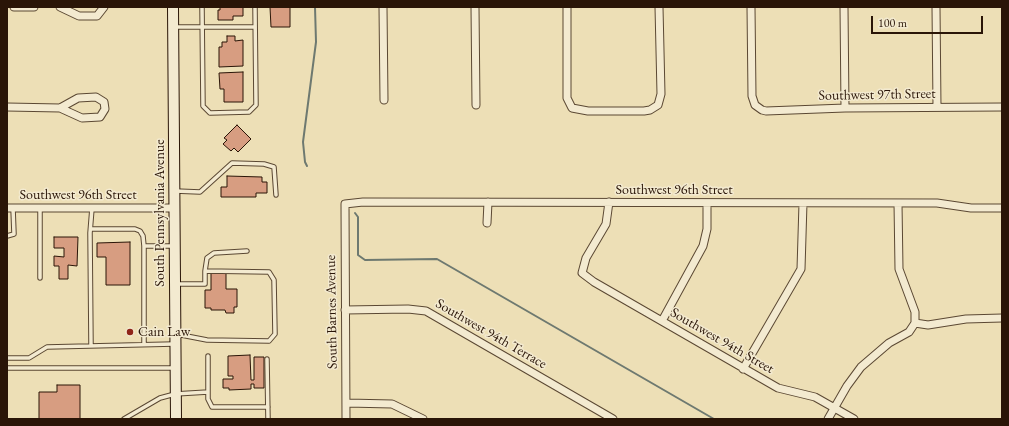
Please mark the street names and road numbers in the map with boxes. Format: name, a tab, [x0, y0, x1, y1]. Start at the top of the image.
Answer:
street label: Southwest 97th Street	[818, 86, 936, 104]
street label: South Pennsylvania Avenue	[152, 139, 168, 287]
street label: Southwest 96th Street	[615, 182, 733, 198]
street label: Southwest 96th Street	[19, 187, 137, 203]
street label: South Barnes Avenue	[323, 255, 341, 369]
street label: Southwest 94th Terrace	[432, 295, 550, 373]
street label: Southwest 94th Street	[667, 304, 777, 378]

